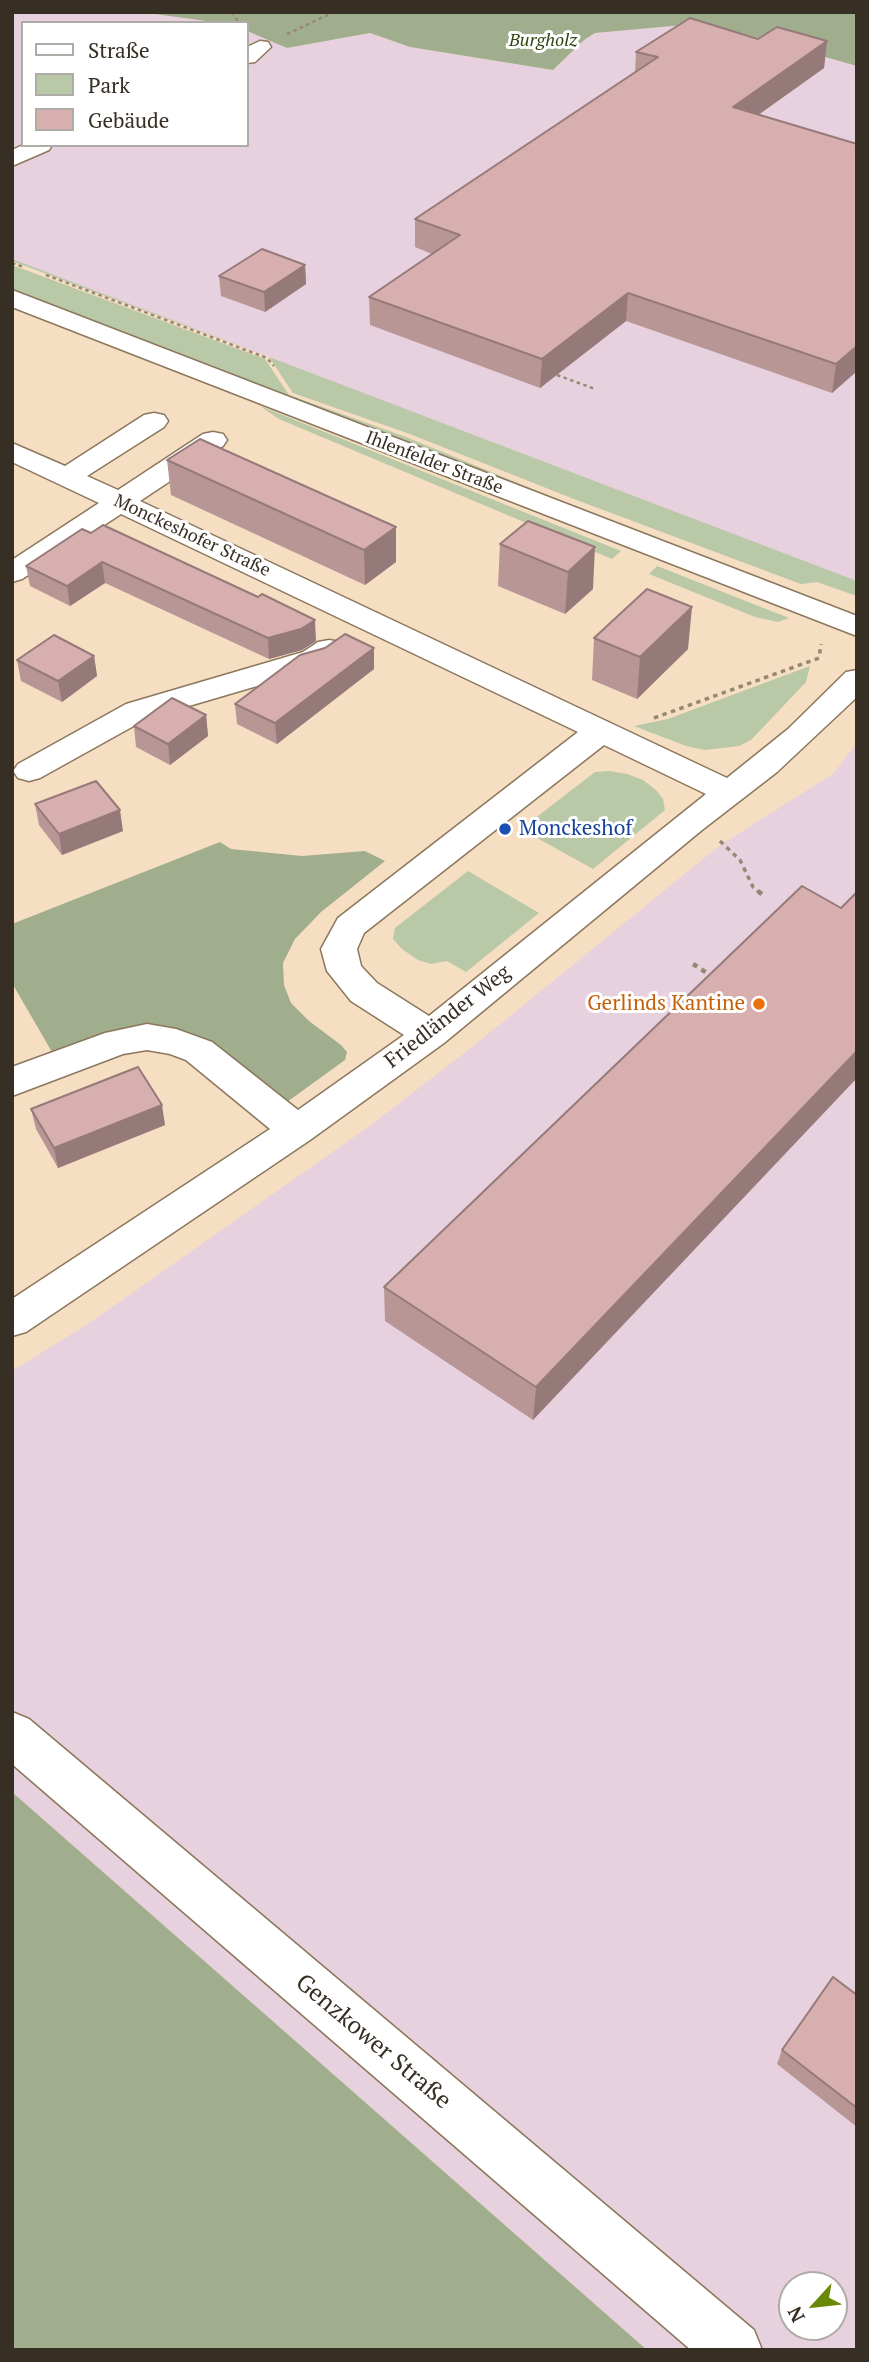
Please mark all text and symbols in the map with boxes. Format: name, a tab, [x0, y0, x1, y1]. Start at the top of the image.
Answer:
legend	[21, 21, 248, 147]
park label: Burgholz	[509, 30, 577, 52]
text: Straße	[88, 36, 150, 64]
text: Park	[88, 71, 130, 99]
text: Gebäude	[88, 106, 169, 134]
street label: Ihlenfelder Straße	[362, 427, 506, 499]
street label: Monckeshofer Straße	[110, 490, 274, 582]
place label: Monckeshof	[519, 816, 632, 842]
marker: Monckeshof	[497, 821, 513, 837]
street label: Friedländer Weg	[380, 960, 516, 1074]
place label: Gerlinds Kantine	[587, 991, 745, 1017]
marker: Gerlinds Kantine	[751, 996, 767, 1012]
street label: Genzkower Straße	[289, 1968, 457, 2116]
north arrow	[778, 2271, 848, 2341]
text: N	[781, 2303, 810, 2327]

